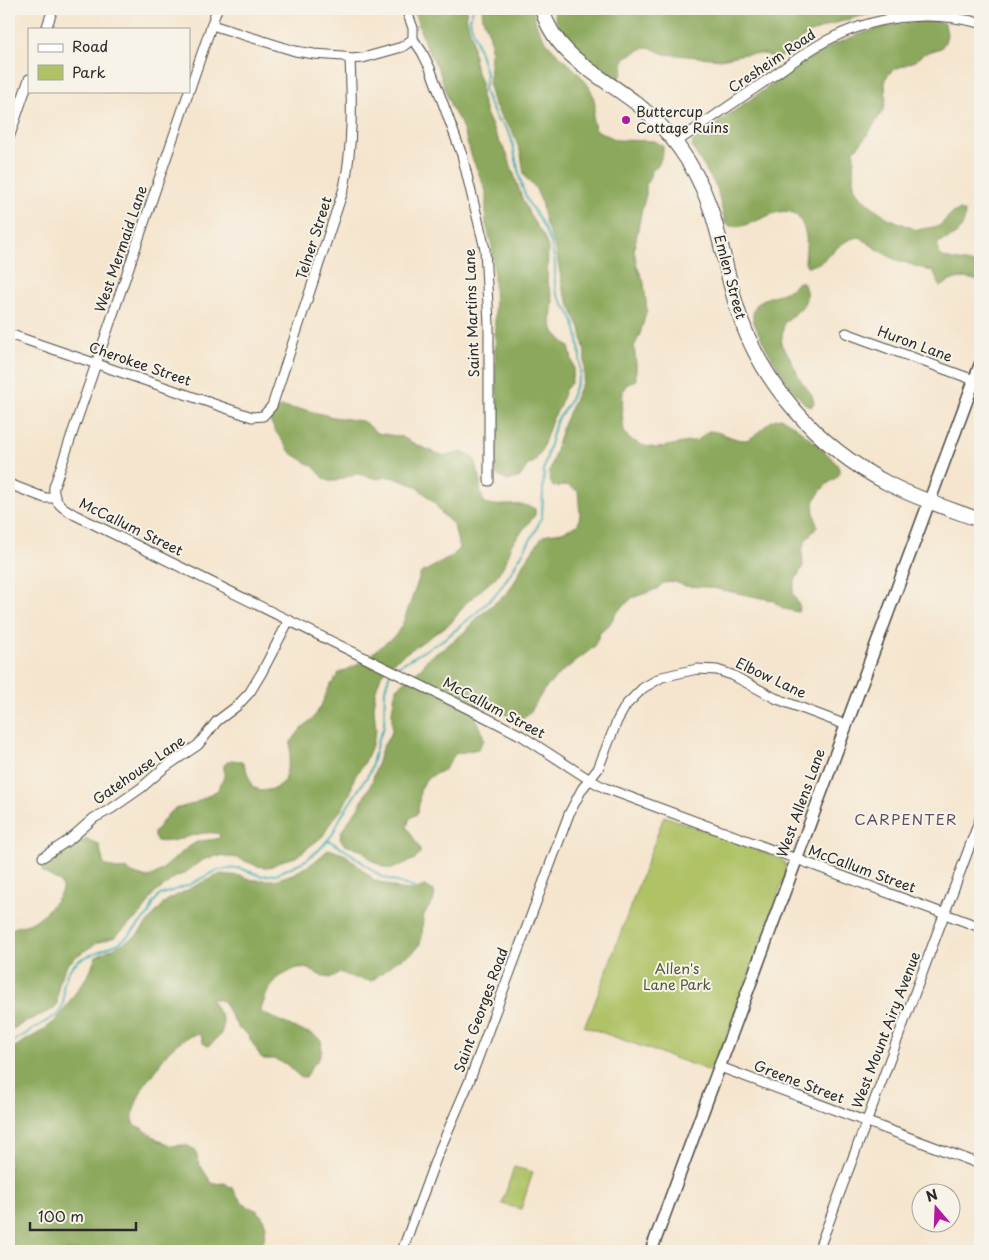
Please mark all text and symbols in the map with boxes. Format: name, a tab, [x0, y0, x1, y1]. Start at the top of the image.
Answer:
street label: Cresheim Road	[724, 24, 820, 98]
legend	[28, 28, 190, 92]
text: Road	[72, 34, 108, 57]
text: Park	[72, 60, 106, 83]
place label: Buttercup Cottage Ruins	[636, 101, 729, 138]
marker: Buttercup Cottage Ruins	[620, 114, 632, 126]
street label: West Mermaid Lane	[89, 182, 152, 315]
street label: Telner Street	[290, 193, 337, 282]
street label: Emlen Street	[709, 232, 752, 322]
street label: Saint Martins Lane	[459, 248, 484, 378]
street label: Huron Lane	[875, 320, 956, 367]
street label: Cherokee Street	[86, 336, 194, 391]
street label: McCallum Street	[76, 492, 187, 561]
street label: Elbow Lane	[732, 652, 810, 703]
street label: McCallum Street	[439, 672, 549, 744]
street label: Gatehouse Lane	[88, 730, 189, 809]
street label: West Allens Lane	[771, 745, 830, 860]
district label: CARPENTER	[854, 807, 958, 830]
street label: McCallum Street	[805, 839, 919, 898]
street label: Saint Georges Road	[448, 944, 513, 1075]
street label: West Mount Airy Avenue	[846, 948, 925, 1111]
park label: Allen's Lane Park	[643, 958, 712, 995]
street label: Greene Street	[751, 1055, 848, 1109]
north arrow	[912, 1182, 962, 1232]
text: N	[923, 1184, 940, 1207]
scale bar	[30, 1200, 136, 1232]
text: 100 m	[38, 1204, 84, 1227]

